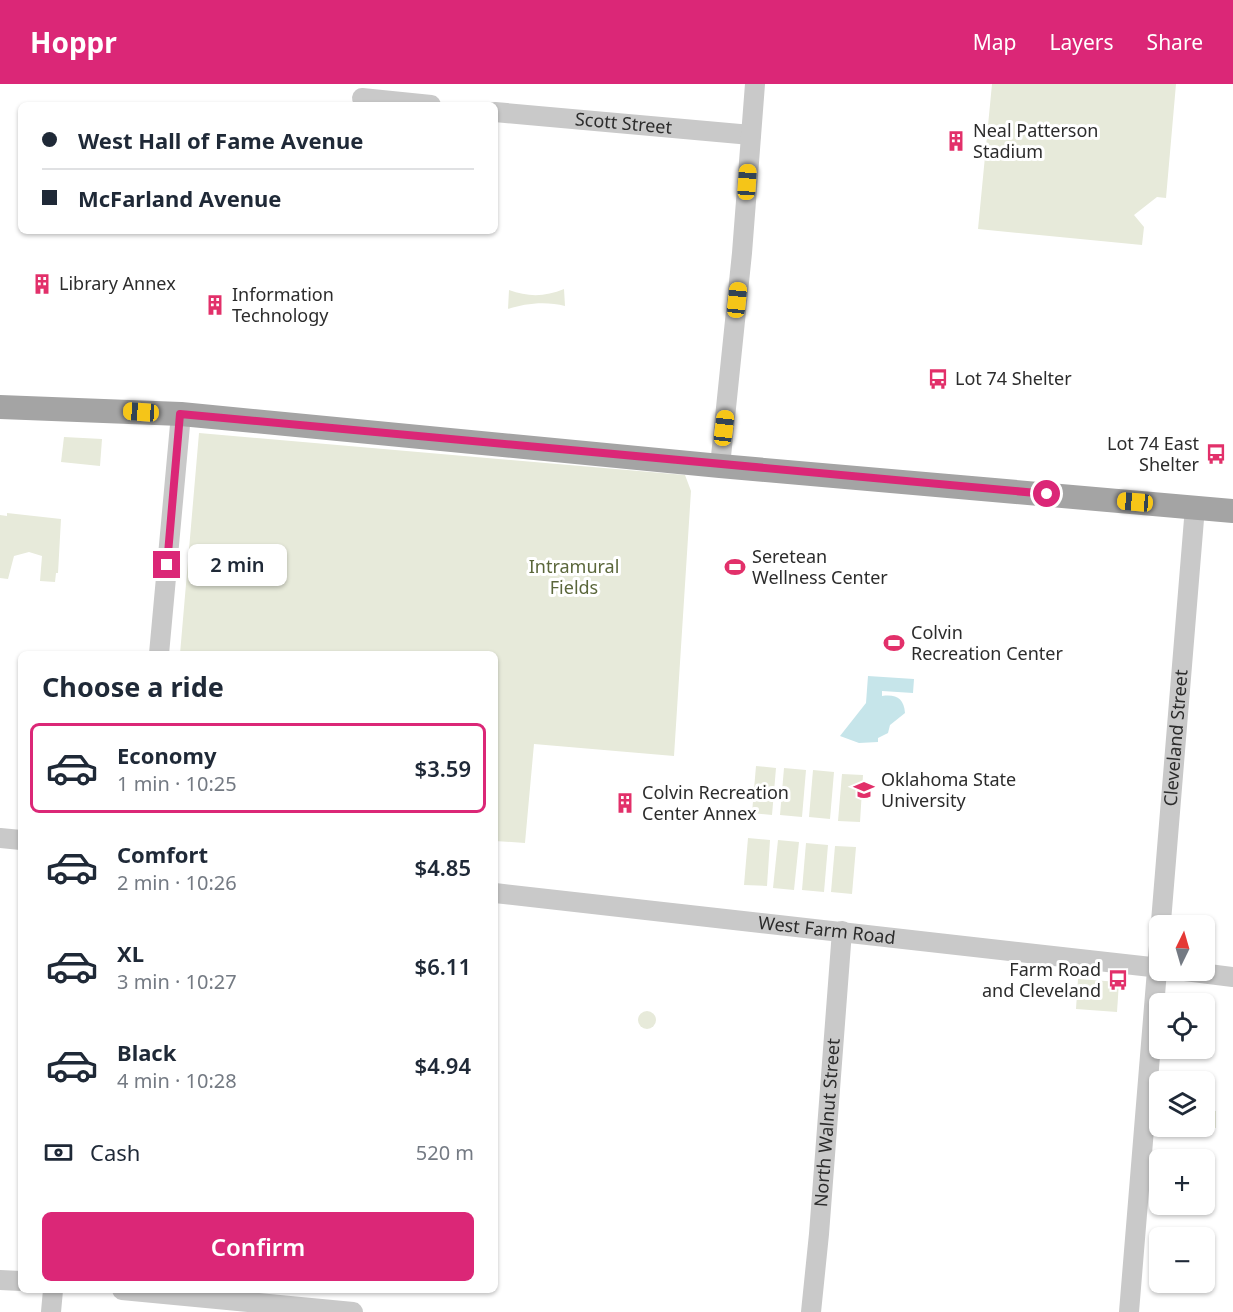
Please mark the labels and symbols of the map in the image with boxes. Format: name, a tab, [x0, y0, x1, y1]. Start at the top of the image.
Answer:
street label: Scott Street	[574, 106, 674, 139]
place label: Neal Patterson Stadium	[973, 118, 1098, 163]
building icon: Neal Patterson Stadium	[944, 129, 968, 153]
car	[737, 163, 757, 201]
place label: Library Annex	[59, 271, 176, 295]
building icon: Library Annex	[30, 272, 54, 296]
car	[726, 281, 748, 319]
place label: Information Technology	[232, 282, 334, 327]
building icon: Information Technology	[203, 293, 227, 317]
place label: Lot 74 Shelter	[955, 366, 1072, 390]
bus stop icon: Lot 74 Shelter	[926, 367, 950, 391]
car	[122, 402, 160, 422]
car	[713, 409, 735, 447]
place label: Lot 74 East Shelter	[1107, 431, 1200, 476]
bus stop icon: Lot 74 East Shelter	[1204, 442, 1228, 466]
route start	[1033, 480, 1060, 507]
car	[1116, 491, 1154, 513]
callout: 2 min	[188, 544, 287, 586]
place label: Seretean Wellness Center	[752, 544, 888, 589]
route end	[153, 551, 180, 578]
park label: Intramural Fields	[529, 554, 619, 599]
sports icon: Seretean Wellness Center	[723, 555, 747, 579]
place label: Colvin Recreation Center	[911, 620, 1063, 665]
sports icon: Colvin Recreation Center	[882, 631, 906, 655]
street label: Cleveland Street	[1158, 668, 1193, 807]
place label: Oklahoma State University	[881, 767, 1016, 812]
school or university icon: Oklahoma State University	[852, 778, 876, 802]
place label: Colvin Recreation Center Annex	[642, 780, 789, 825]
building icon: Colvin Recreation Center Annex	[613, 791, 637, 815]
street label: West Farm Road	[757, 910, 897, 949]
north arrow	[1149, 915, 1215, 981]
place label: Farm Road and Cleveland	[982, 957, 1101, 1002]
bus stop icon: Farm Road and Cleveland	[1106, 968, 1130, 992]
street label: North Walnut Street	[808, 1037, 845, 1208]

